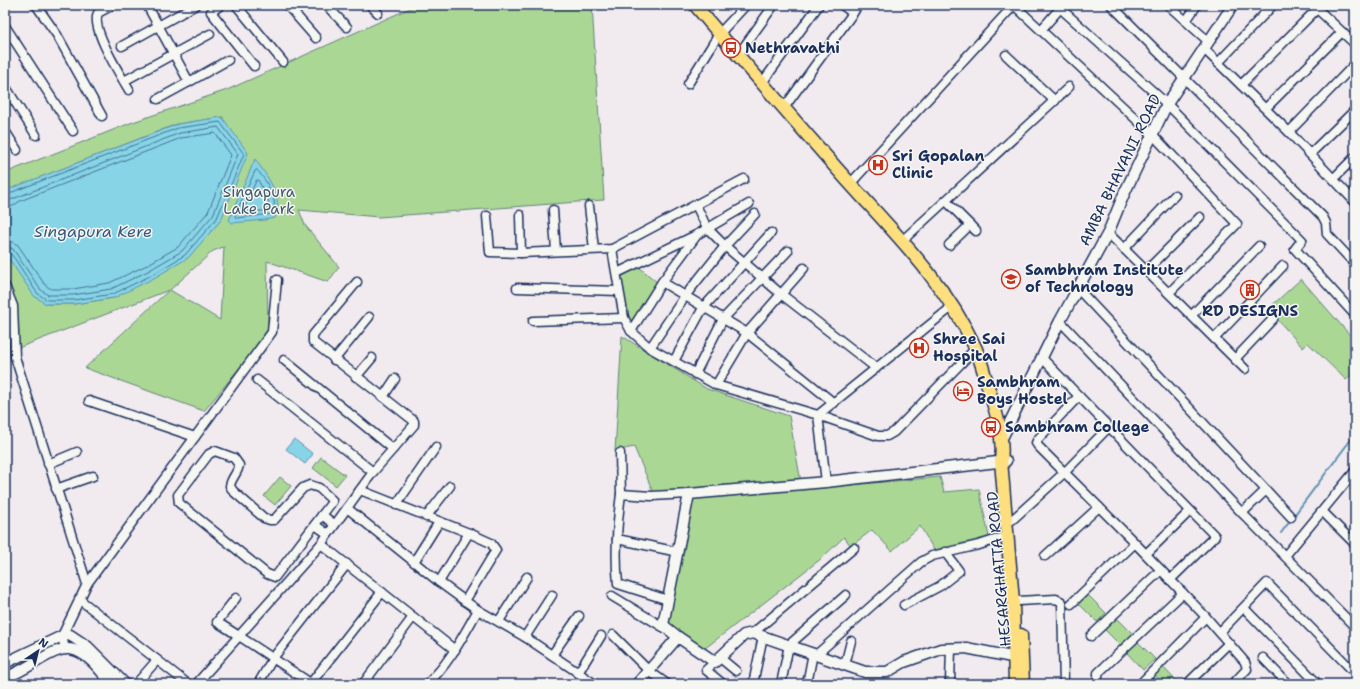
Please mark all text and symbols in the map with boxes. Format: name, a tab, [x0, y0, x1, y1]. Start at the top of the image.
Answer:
bus stop icon: Nethravathi	[720, 37, 742, 59]
place label: Nethravathi	[745, 38, 840, 58]
street label: AMBA BHAVANI ROAD	[1075, 91, 1166, 249]
place label: Sri Gopalan Clinic	[892, 146, 985, 183]
hospital icon: Sri Gopalan Clinic	[867, 154, 889, 176]
park label: Singapura Lake Park	[223, 182, 296, 219]
water label: Singapura Kere	[34, 221, 152, 242]
place label: Sambhram Institute of Technology	[1025, 260, 1184, 297]
school or university icon: Sambhram Institute of Technology	[1000, 268, 1022, 290]
building icon: RD DESIGNS	[1239, 279, 1261, 301]
place label: RD DESIGNS	[1202, 301, 1299, 321]
place label: Shree Sai Hospital	[933, 329, 1005, 366]
hospital icon: Shree Sai Hospital	[908, 337, 930, 359]
place label: Sambhram Boys Hostel	[977, 372, 1068, 409]
hotel icon: Sambhram Boys Hostel	[952, 380, 974, 402]
bus stop icon: Sambhram College	[980, 416, 1002, 438]
place label: Sambhram College	[1005, 417, 1149, 437]
street label: HESARGHATTA ROAD	[982, 490, 1016, 648]
north arrow	[18, 631, 58, 671]
text: N	[36, 635, 52, 652]

